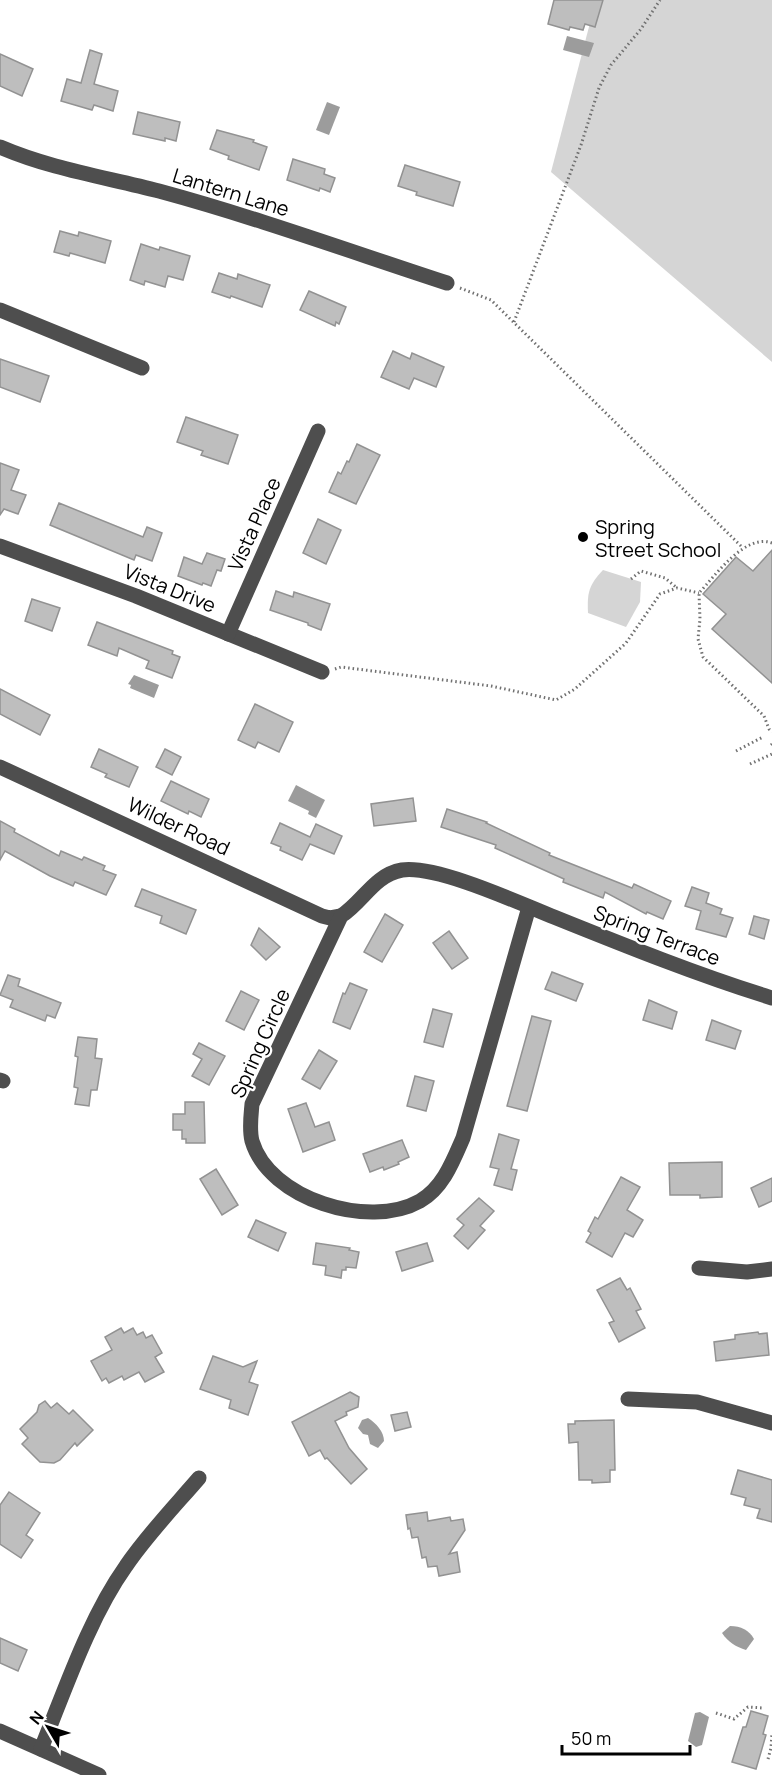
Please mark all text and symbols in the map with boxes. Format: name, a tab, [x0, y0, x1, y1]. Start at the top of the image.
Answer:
street label: Lantern Lane	[169, 161, 293, 223]
street label: Vista Place	[221, 473, 287, 575]
place label: Spring Street School	[595, 513, 721, 563]
marker: Spring Street School	[576, 530, 590, 544]
street label: Vista Drive	[120, 557, 220, 619]
street label: Wilder Road	[124, 791, 234, 861]
street label: Spring Terrace	[590, 898, 724, 972]
street label: Spring Circle	[224, 984, 296, 1102]
north arrow	[18, 1697, 78, 1757]
text: N	[24, 1706, 49, 1729]
scale bar	[562, 1718, 690, 1756]
text: 50 m	[571, 1726, 611, 1750]

